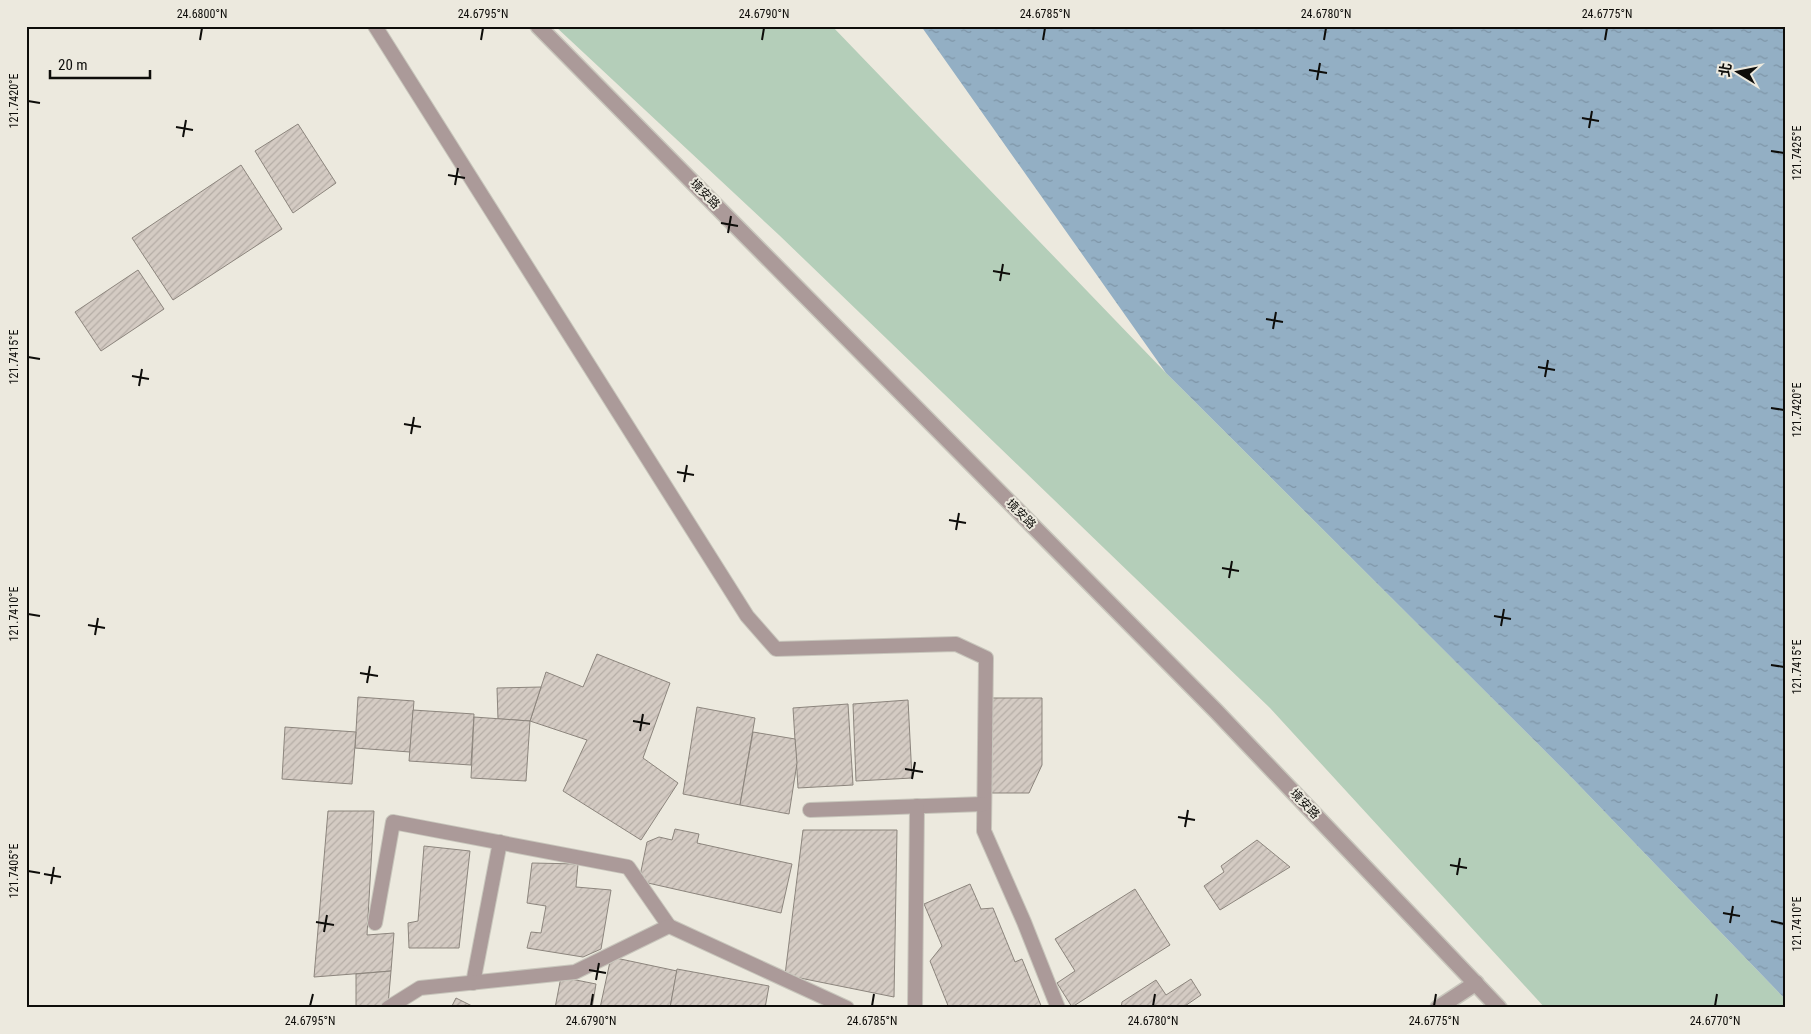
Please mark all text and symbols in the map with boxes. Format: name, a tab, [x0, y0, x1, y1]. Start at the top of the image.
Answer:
text: 24.6800°N	[177, 7, 227, 21]
text: 24.6795°N	[458, 7, 508, 21]
text: 24.6790°N	[739, 7, 789, 21]
text: 24.6785°N	[1020, 7, 1070, 21]
text: 24.6780°N	[1301, 7, 1351, 21]
text: 24.6775°N	[1582, 7, 1632, 21]
scale bar	[50, 48, 150, 80]
north arrow	[1714, 48, 1764, 98]
text: 20 m	[58, 56, 88, 74]
text: 北	[1716, 61, 1734, 78]
text: 121.7420°E	[7, 73, 21, 129]
text: 121.7425°E	[1790, 125, 1804, 181]
street label: 境安路	[687, 176, 723, 212]
text: 121.7415°E	[7, 329, 21, 385]
text: 121.7420°E	[1790, 382, 1804, 438]
street label: 境安路	[1003, 496, 1039, 532]
text: 121.7410°E	[7, 586, 21, 642]
text: 121.7415°E	[1790, 639, 1804, 695]
street label: 境安路	[1287, 786, 1323, 822]
text: 121.7405°E	[7, 843, 21, 899]
text: 121.7410°E	[1790, 896, 1804, 952]
text: 24.6795°N	[285, 1014, 335, 1028]
text: 24.6790°N	[566, 1014, 616, 1028]
text: 24.6785°N	[847, 1014, 897, 1028]
text: 24.6780°N	[1128, 1014, 1178, 1028]
text: 24.6775°N	[1409, 1014, 1459, 1028]
text: 24.6770°N	[1690, 1014, 1740, 1028]

